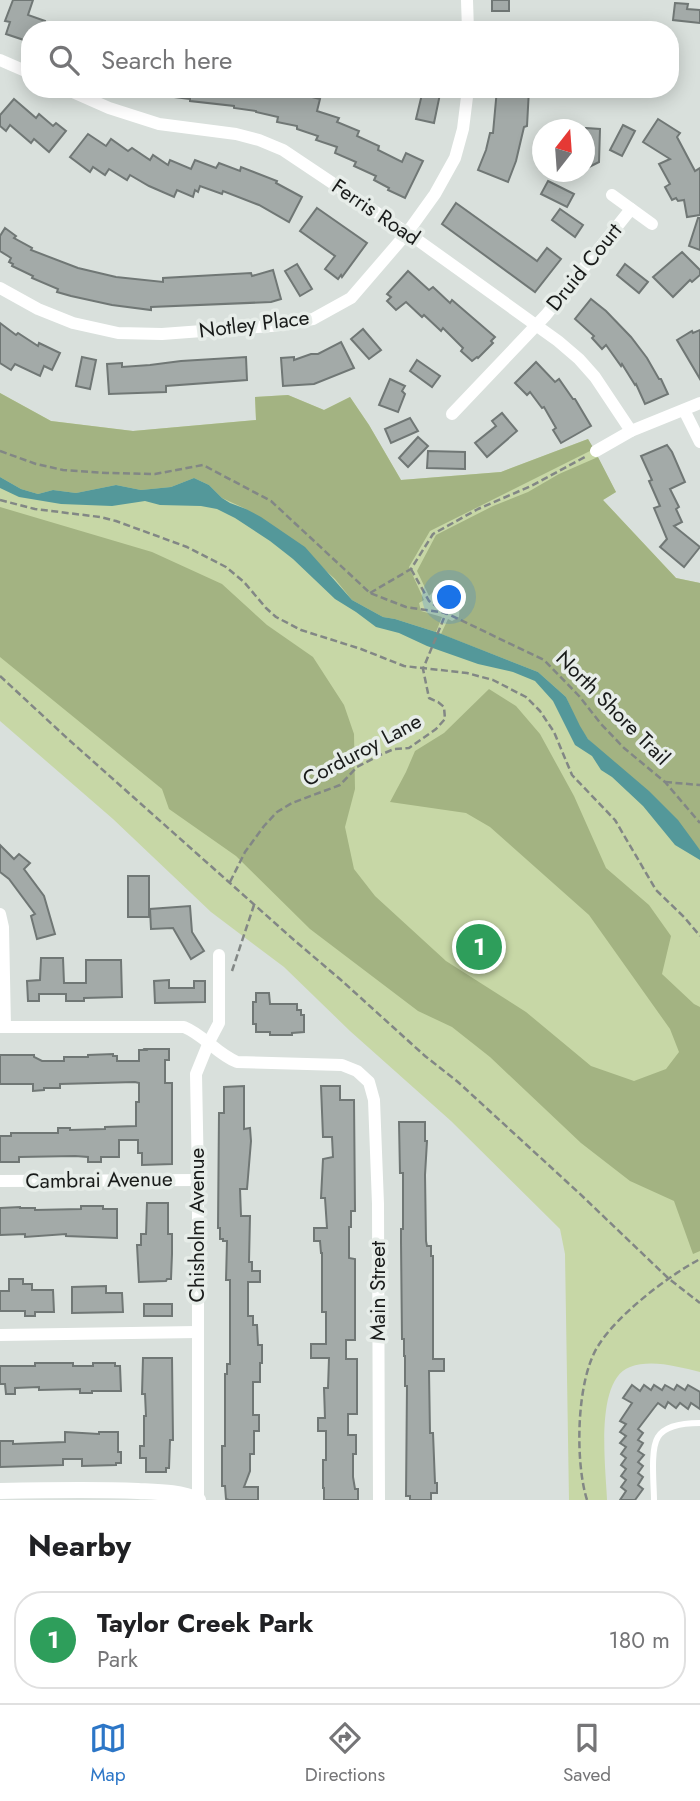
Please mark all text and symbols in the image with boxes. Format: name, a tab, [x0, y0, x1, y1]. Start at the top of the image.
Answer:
search box	[21, 21, 679, 98]
icon: search	[45, 41, 83, 79]
text: Search here	[101, 41, 233, 79]
north arrow	[532, 119, 595, 182]
street label: Ferris Road	[326, 171, 426, 253]
street label: Druid Court	[539, 217, 629, 317]
street label: Notley Place	[197, 302, 311, 346]
your location	[432, 580, 466, 614]
street label: North Shore Trail	[549, 644, 677, 772]
street label: Corduroy Lane	[297, 706, 427, 794]
pin: 1	[456, 921, 502, 973]
street label: Chisholm Avenue	[182, 1147, 212, 1302]
street label: Cambrai Avenue	[25, 1164, 173, 1196]
street label: Main Street	[363, 1241, 393, 1341]
text: Nearby	[28, 1524, 131, 1567]
text: Taylor Creek Park	[97, 1604, 314, 1642]
text: 1	[47, 1623, 59, 1657]
text: 180 m	[608, 1623, 670, 1657]
text: Park	[97, 1642, 138, 1676]
tab: Map	[89, 1719, 127, 1788]
tab: Directions	[305, 1719, 385, 1788]
tab: Saved	[563, 1719, 611, 1788]

